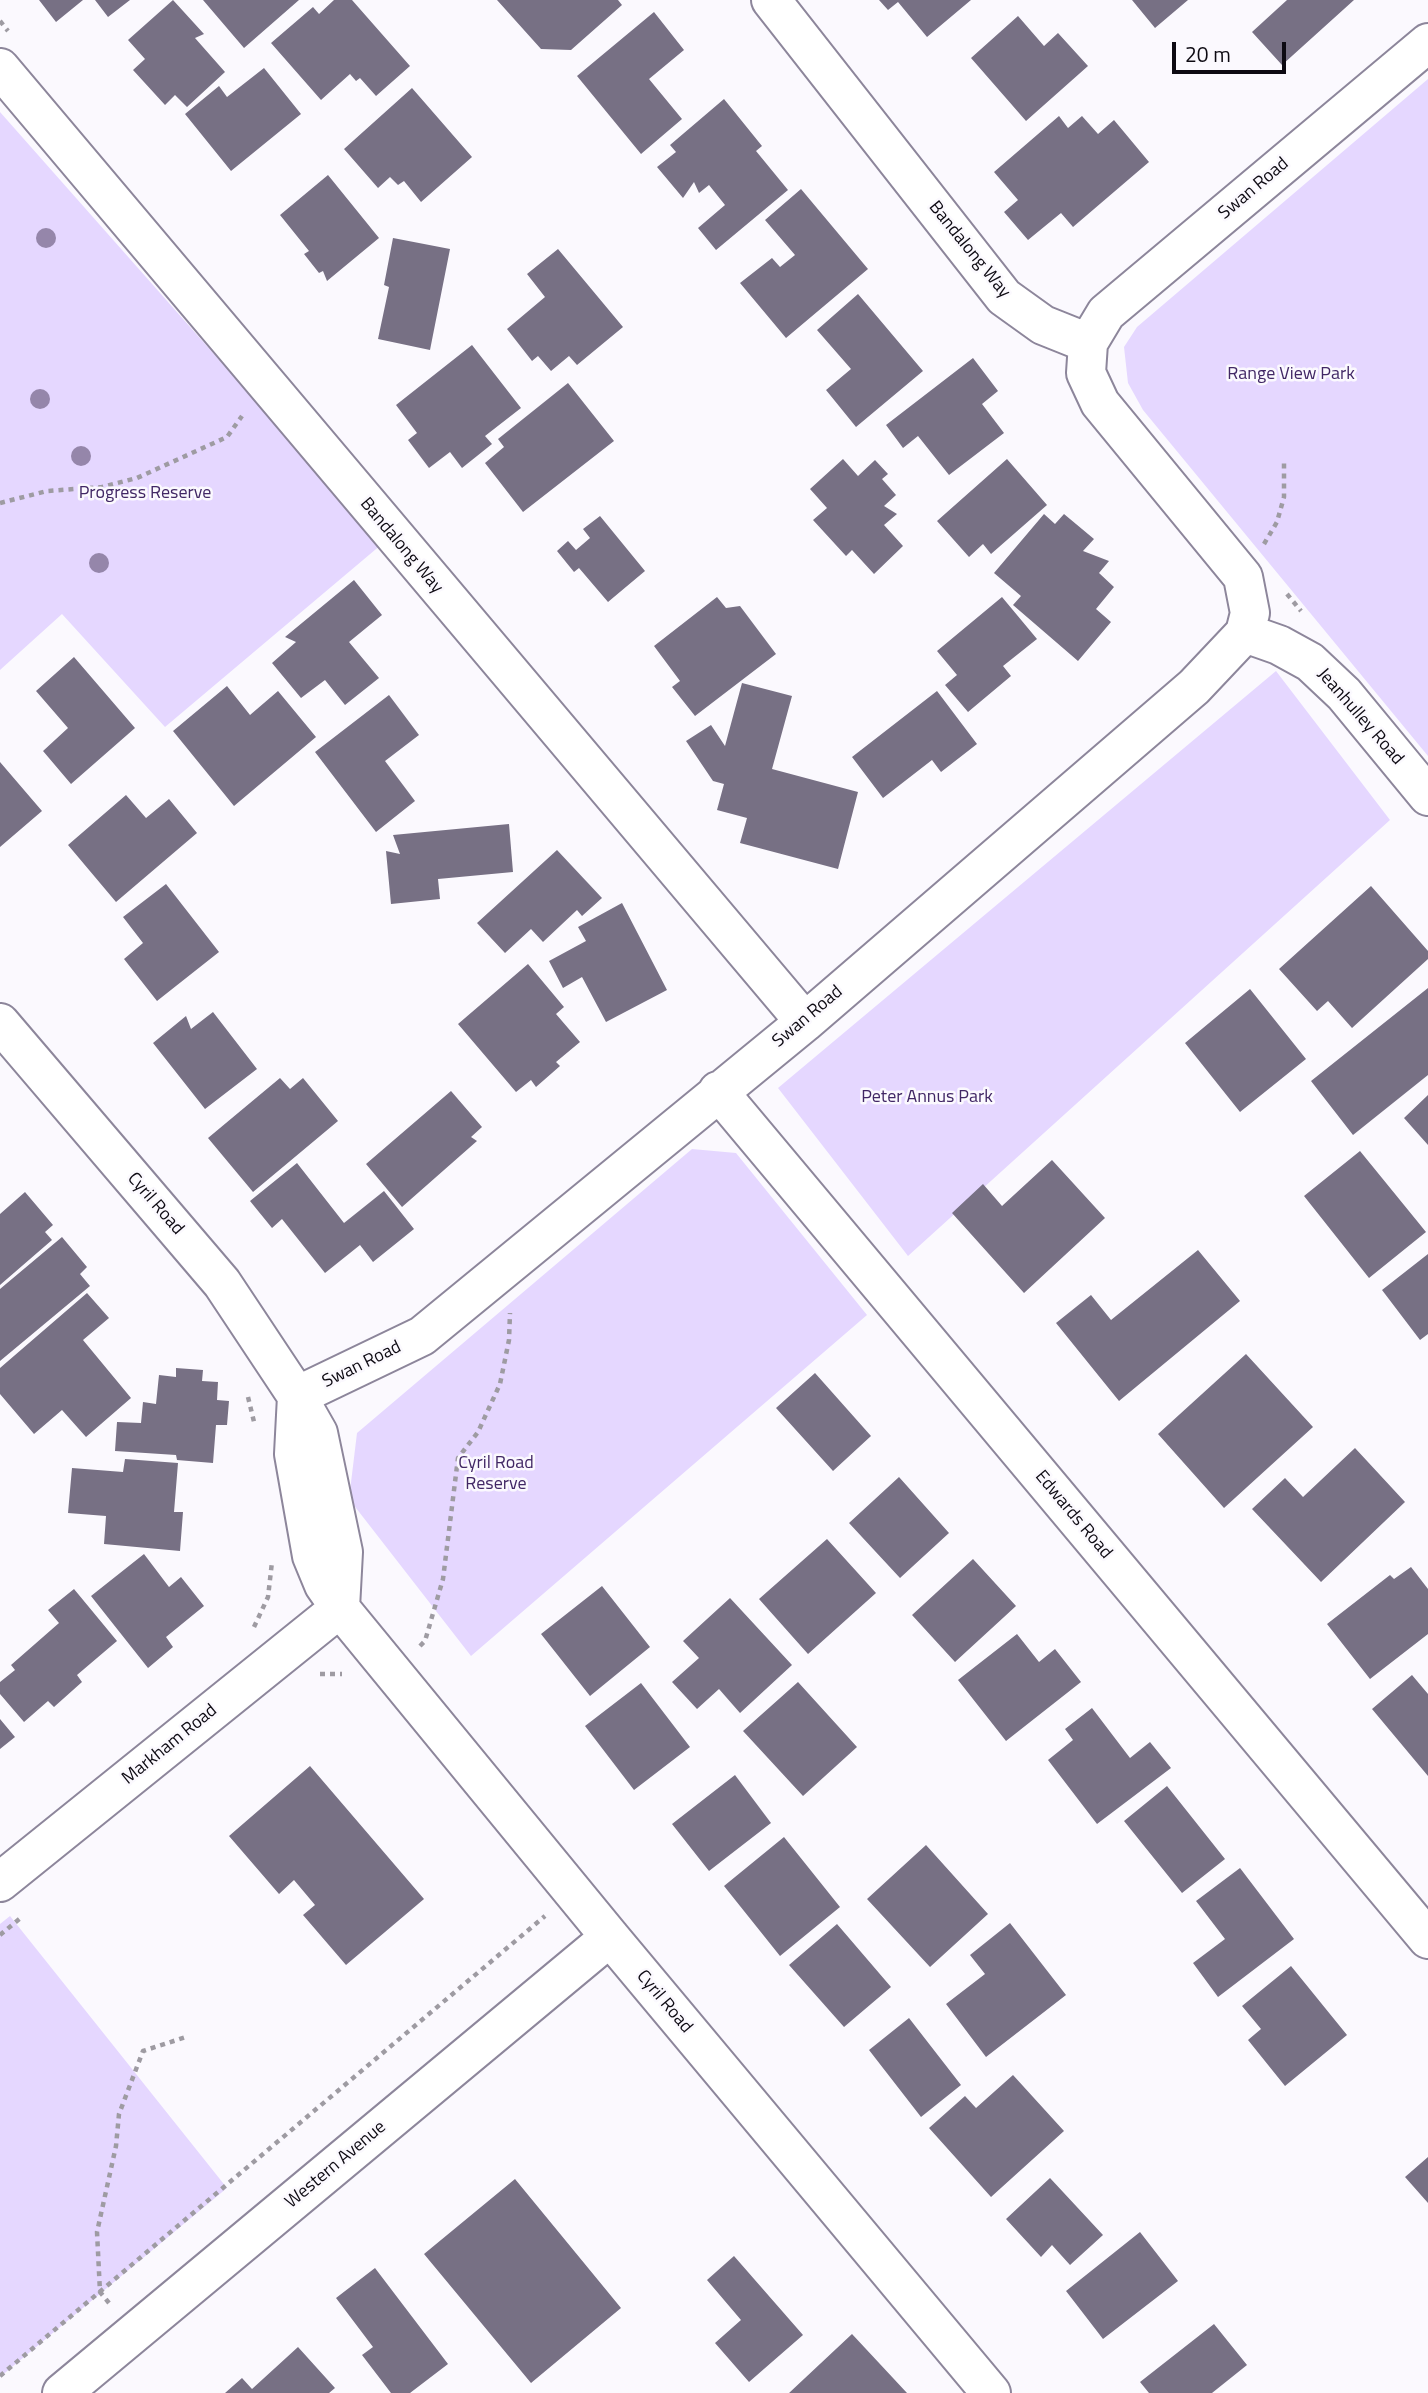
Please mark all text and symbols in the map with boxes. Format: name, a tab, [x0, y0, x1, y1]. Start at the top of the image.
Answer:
scale bar	[1176, 28, 1290, 72]
text: 20 m	[1185, 38, 1231, 70]
street label: Swan Road	[1215, 153, 1293, 225]
street label: Bandalong Way	[923, 197, 1015, 303]
park label: Range View Park	[1227, 364, 1355, 386]
park label: Progress Reserve	[79, 483, 211, 505]
street label: Bandalong Way	[355, 494, 447, 598]
street label: Jeanhulley Road	[1312, 664, 1408, 770]
street label: Swan Road	[769, 981, 847, 1053]
park label: Peter Annus Park	[861, 1087, 993, 1109]
street label: Cyril Road	[122, 1168, 188, 1240]
street label: Swan Road	[319, 1337, 405, 1393]
park label: Cyril Road Reserve	[458, 1453, 534, 1496]
street label: Edwards Road	[1030, 1466, 1116, 1564]
street label: Markham Road	[118, 1700, 222, 1790]
street label: Cyril Road	[631, 1966, 697, 2038]
street label: Western Avenue	[281, 2117, 391, 2213]

